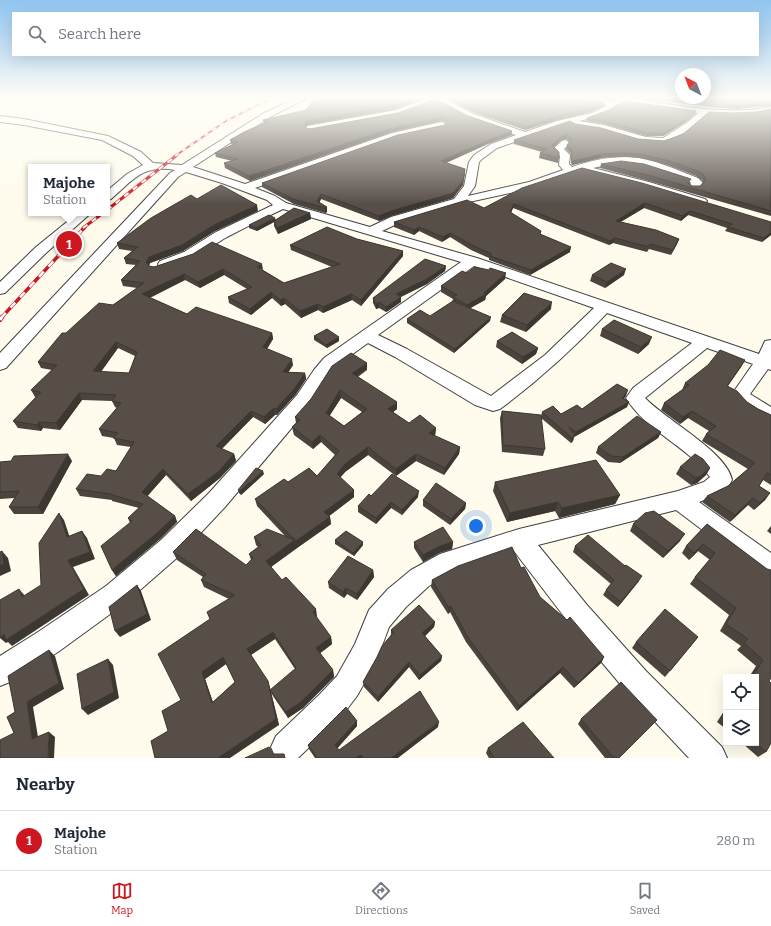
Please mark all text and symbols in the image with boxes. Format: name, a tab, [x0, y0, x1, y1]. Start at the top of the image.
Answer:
search box	[12, 12, 759, 56]
icon: search	[26, 23, 48, 45]
text: Search here	[58, 25, 141, 43]
north arrow	[675, 68, 711, 104]
popup	[28, 164, 110, 216]
text: Majohe	[43, 174, 95, 192]
text: Station	[43, 192, 87, 207]
pin: 1	[56, 229, 82, 259]
your location	[466, 516, 486, 536]
map controls	[723, 674, 759, 746]
button: locate	[723, 674, 759, 710]
button: layers	[723, 710, 759, 746]
text: Nearby	[16, 774, 75, 795]
text: Majohe	[54, 824, 106, 842]
text: 1	[26, 833, 32, 848]
text: 280 m	[717, 833, 755, 848]
text: Station	[54, 842, 98, 857]
tab: Map	[111, 880, 133, 917]
tab: Directions	[355, 880, 408, 917]
tab: Saved	[630, 880, 660, 917]

